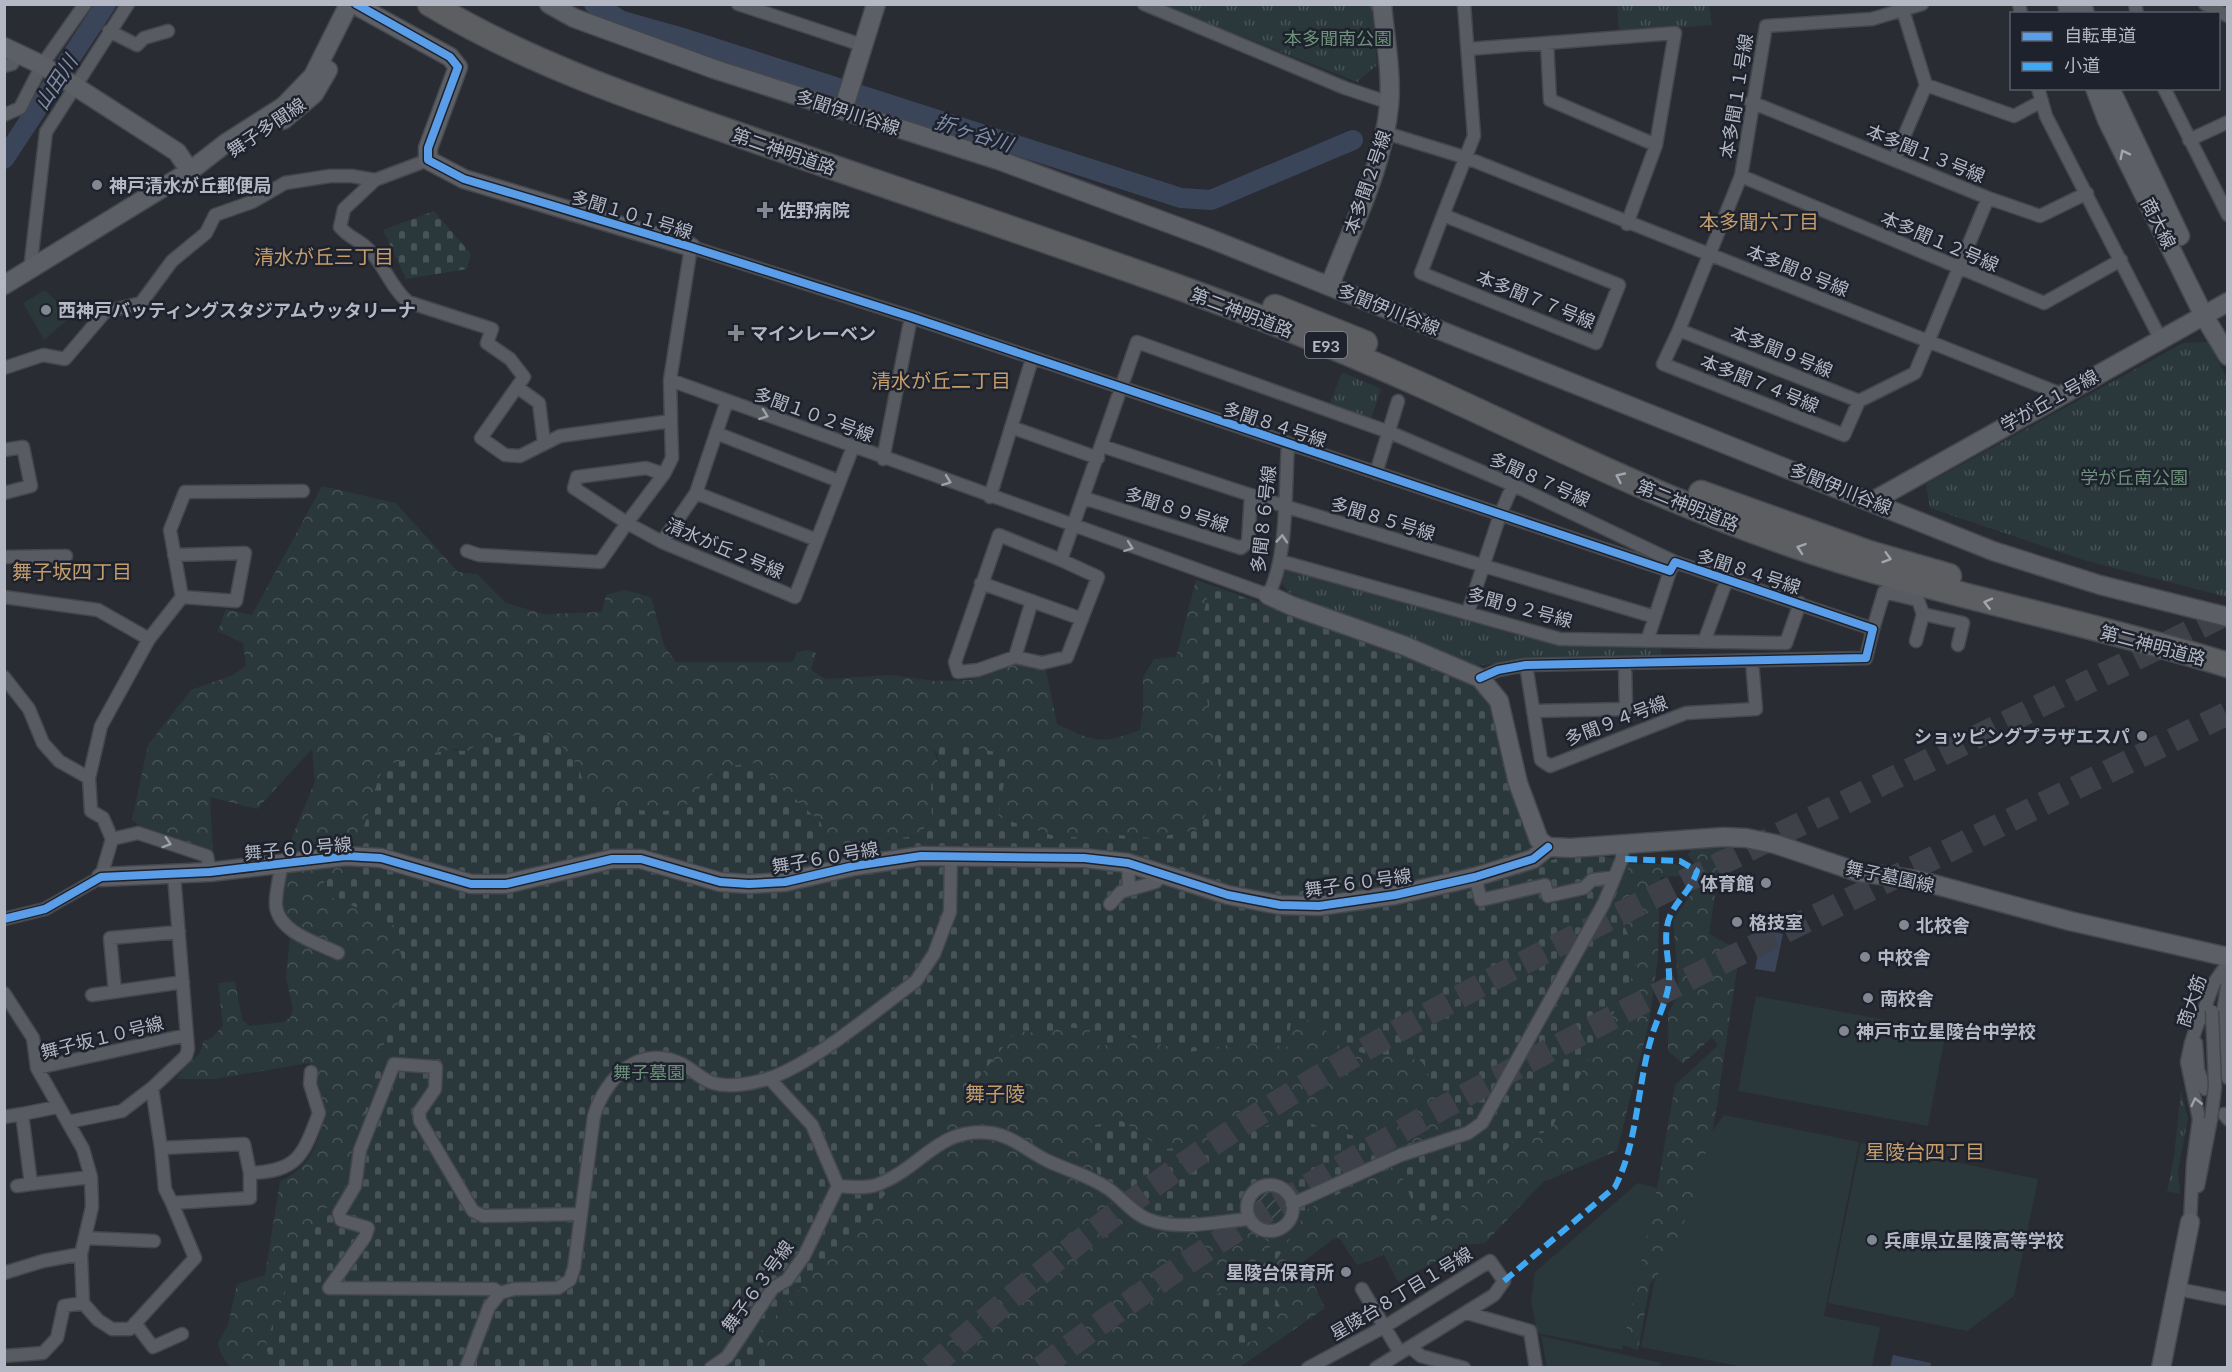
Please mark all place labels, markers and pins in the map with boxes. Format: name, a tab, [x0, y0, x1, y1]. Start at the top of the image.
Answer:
place label: 神戸清水が丘郵便局	[109, 174, 271, 196]
marker: 神戸清水が丘郵便局	[90, 178, 104, 192]
place label: 佐野病院	[778, 199, 850, 221]
marker: 佐野病院	[756, 201, 774, 219]
place label: 西神戸バッティングスタジアムウッタリーナ	[58, 299, 416, 321]
marker: 西神戸バッティングスタジアムウッタリーナ	[39, 303, 53, 317]
place label: マインレーベン	[750, 322, 876, 344]
marker: マインレーベン	[727, 324, 745, 342]
place label: ショッピングプラザエスパ	[1914, 725, 2130, 747]
marker: ショッピングプラザエスパ	[2135, 729, 2149, 743]
place label: 体育館	[1700, 872, 1754, 894]
marker: 体育館	[1759, 876, 1773, 890]
place label: 格技室	[1749, 911, 1803, 933]
place label: 北校舎	[1916, 914, 1970, 936]
marker: 格技室	[1730, 915, 1744, 929]
marker: 北校舎	[1897, 918, 1911, 932]
place label: 中校舎	[1877, 946, 1931, 968]
marker: 中校舎	[1858, 950, 1872, 964]
place label: 南校舎	[1880, 987, 1934, 1009]
marker: 南校舎	[1861, 991, 1875, 1005]
place label: 神戸市立星陵台中学校	[1856, 1020, 2036, 1042]
marker: 神戸市立星陵台中学校	[1837, 1024, 1851, 1038]
place label: 兵庫県立星陵高等学校	[1884, 1229, 2064, 1251]
marker: 兵庫県立星陵高等学校	[1865, 1233, 1879, 1247]
place label: 星陵台保育所	[1226, 1261, 1334, 1283]
marker: 星陵台保育所	[1339, 1265, 1353, 1279]

